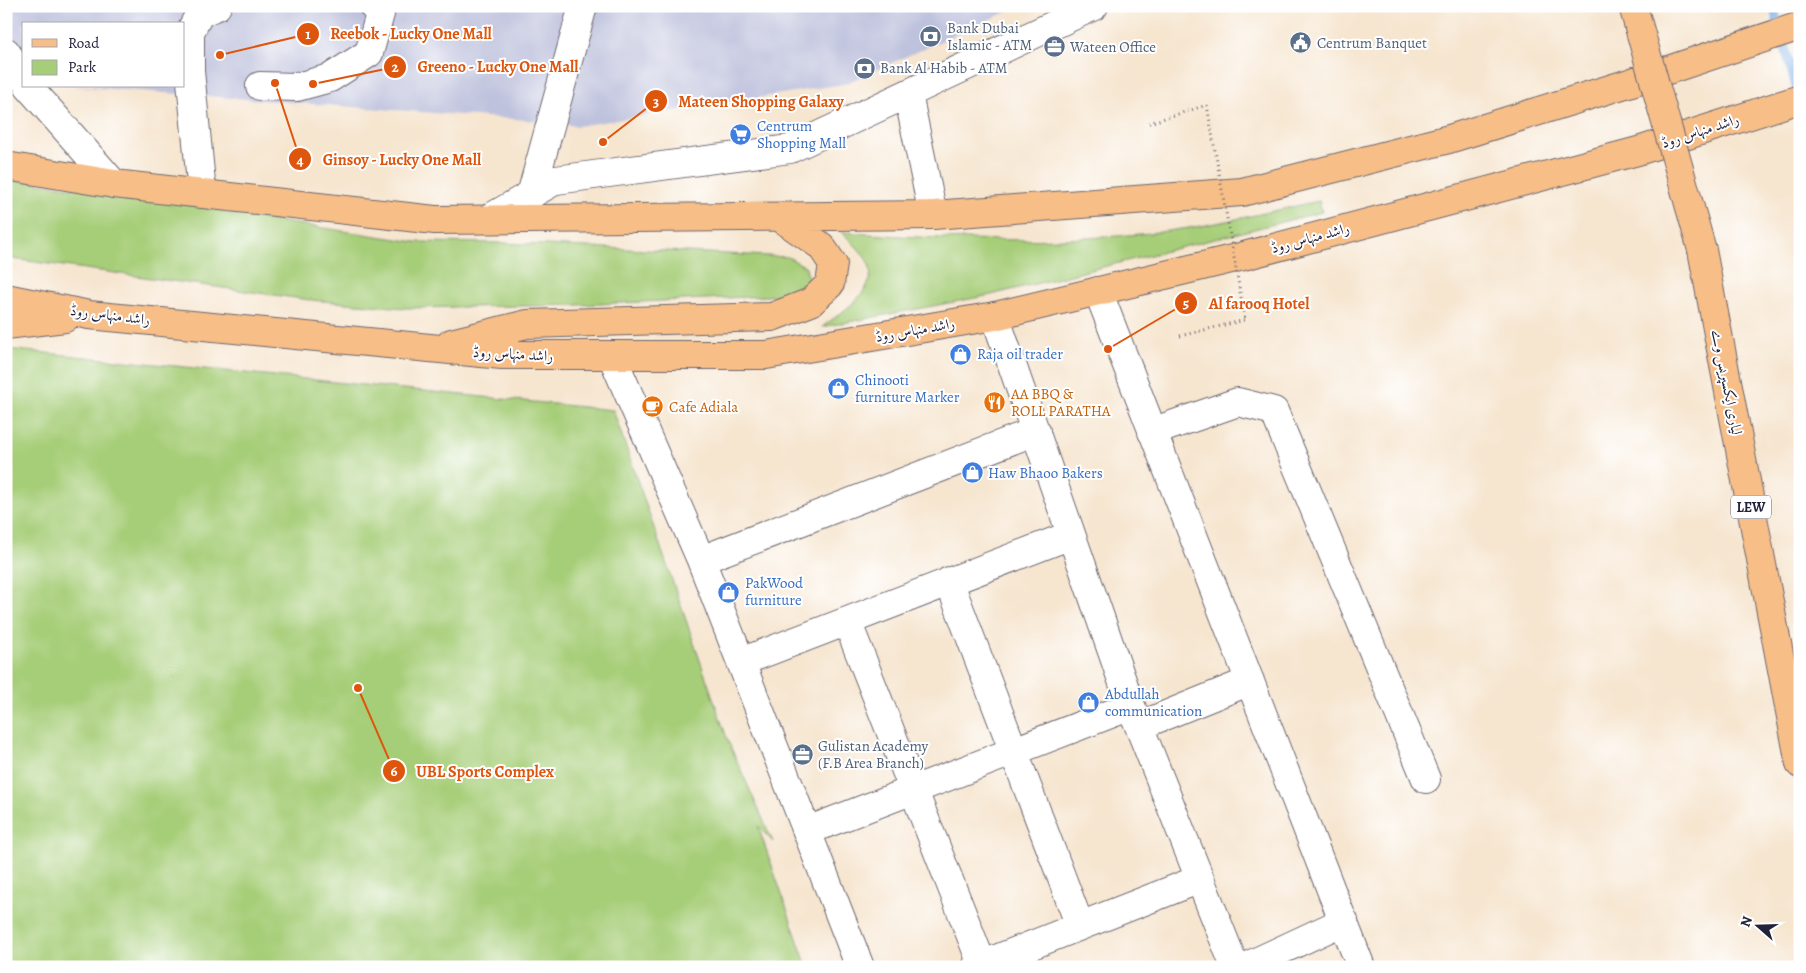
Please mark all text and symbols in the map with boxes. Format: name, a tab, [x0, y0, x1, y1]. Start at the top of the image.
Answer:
callout: Reebok - Lucky One Mall	[295, 18, 502, 49]
place label: Bank Dubai Islamic - ATM	[947, 18, 1032, 55]
legend	[22, 22, 185, 88]
text: Reebok - Lucky One Mall	[330, 23, 493, 45]
text: 1	[305, 24, 311, 44]
bank icon: Bank Dubai Islamic - ATM	[919, 25, 943, 49]
public building icon: Centrum Banquet	[1289, 31, 1313, 55]
text: Road	[68, 33, 100, 53]
place label: Centrum Banquet	[1317, 33, 1427, 53]
office icon: Wateen Office	[1042, 35, 1066, 59]
place label: Wateen Office	[1069, 37, 1156, 57]
callout: Greeno - Lucky One Mall	[382, 51, 589, 82]
text: Greeno - Lucky One Mall	[417, 56, 579, 78]
bank icon: Bank Al Habib - ATM	[852, 56, 876, 80]
text: Park	[68, 57, 97, 77]
text: 2	[391, 57, 399, 77]
place label: Bank Al Habib - ATM	[880, 58, 1007, 78]
callout: Mateen Shopping Galaxy	[643, 86, 854, 117]
text: Mateen Shopping Galaxy	[678, 91, 844, 113]
text: 3	[653, 92, 659, 112]
street label: راشد منہاس روڈ	[1659, 109, 1741, 153]
place label: Centrum Shopping Mall	[757, 116, 846, 153]
supermarket icon: Centrum Shopping Mall	[729, 123, 753, 147]
callout: Ginsoy - Lucky One Mall	[287, 144, 491, 175]
text: Ginsoy - Lucky One Mall	[323, 149, 482, 171]
text: 4	[296, 150, 304, 170]
street label: راشد منہاس روڈ	[1269, 218, 1351, 258]
callout: Al farooq Hotel	[1174, 288, 1319, 319]
text: 5	[1183, 293, 1189, 313]
text: Al farooq Hotel	[1208, 293, 1310, 315]
street label: راشد منہاس روڈ	[69, 300, 151, 330]
street label: راشد منہاس روڈ	[874, 313, 956, 347]
street label: لیاری ایکسپریس وے	[1707, 328, 1747, 436]
street label: راشد منہاس روڈ	[472, 342, 554, 366]
shop icon: Raja oil trader	[949, 342, 973, 366]
place label: Raja oil trader	[977, 344, 1063, 364]
place label: Chinooti furniture Marker	[855, 370, 960, 407]
shop icon: Chinooti furniture Marker	[827, 377, 851, 401]
place label: AA BBQ & ROLL PARATHA	[1010, 384, 1111, 421]
restaurant icon: AA BBQ & ROLL PARATHA	[983, 391, 1007, 415]
cafe icon: Cafe Adiala	[641, 395, 665, 419]
place label: Cafe Adiala	[669, 397, 738, 417]
shop icon: Haw Bhaoo Bakers	[960, 461, 984, 485]
place label: Haw Bhaoo Bakers	[988, 463, 1103, 483]
road number: LEW	[1731, 496, 1771, 518]
place label: PakWood furniture	[745, 573, 804, 610]
shop icon: PakWood furniture	[717, 580, 741, 604]
place label: Abdullah communication	[1104, 684, 1202, 721]
shop icon: Abdullah communication	[1077, 691, 1101, 715]
place label: Gulistan Academy (F.B Area Branch)	[818, 736, 929, 773]
office icon: Gulistan Academy (F.B Area Branch)	[790, 743, 814, 767]
callout: UBL Sports Complex	[382, 756, 564, 787]
text: 6	[390, 761, 398, 781]
text: UBL Sports Complex	[416, 761, 554, 783]
north arrow	[1734, 900, 1784, 950]
text: N	[1736, 914, 1757, 930]

